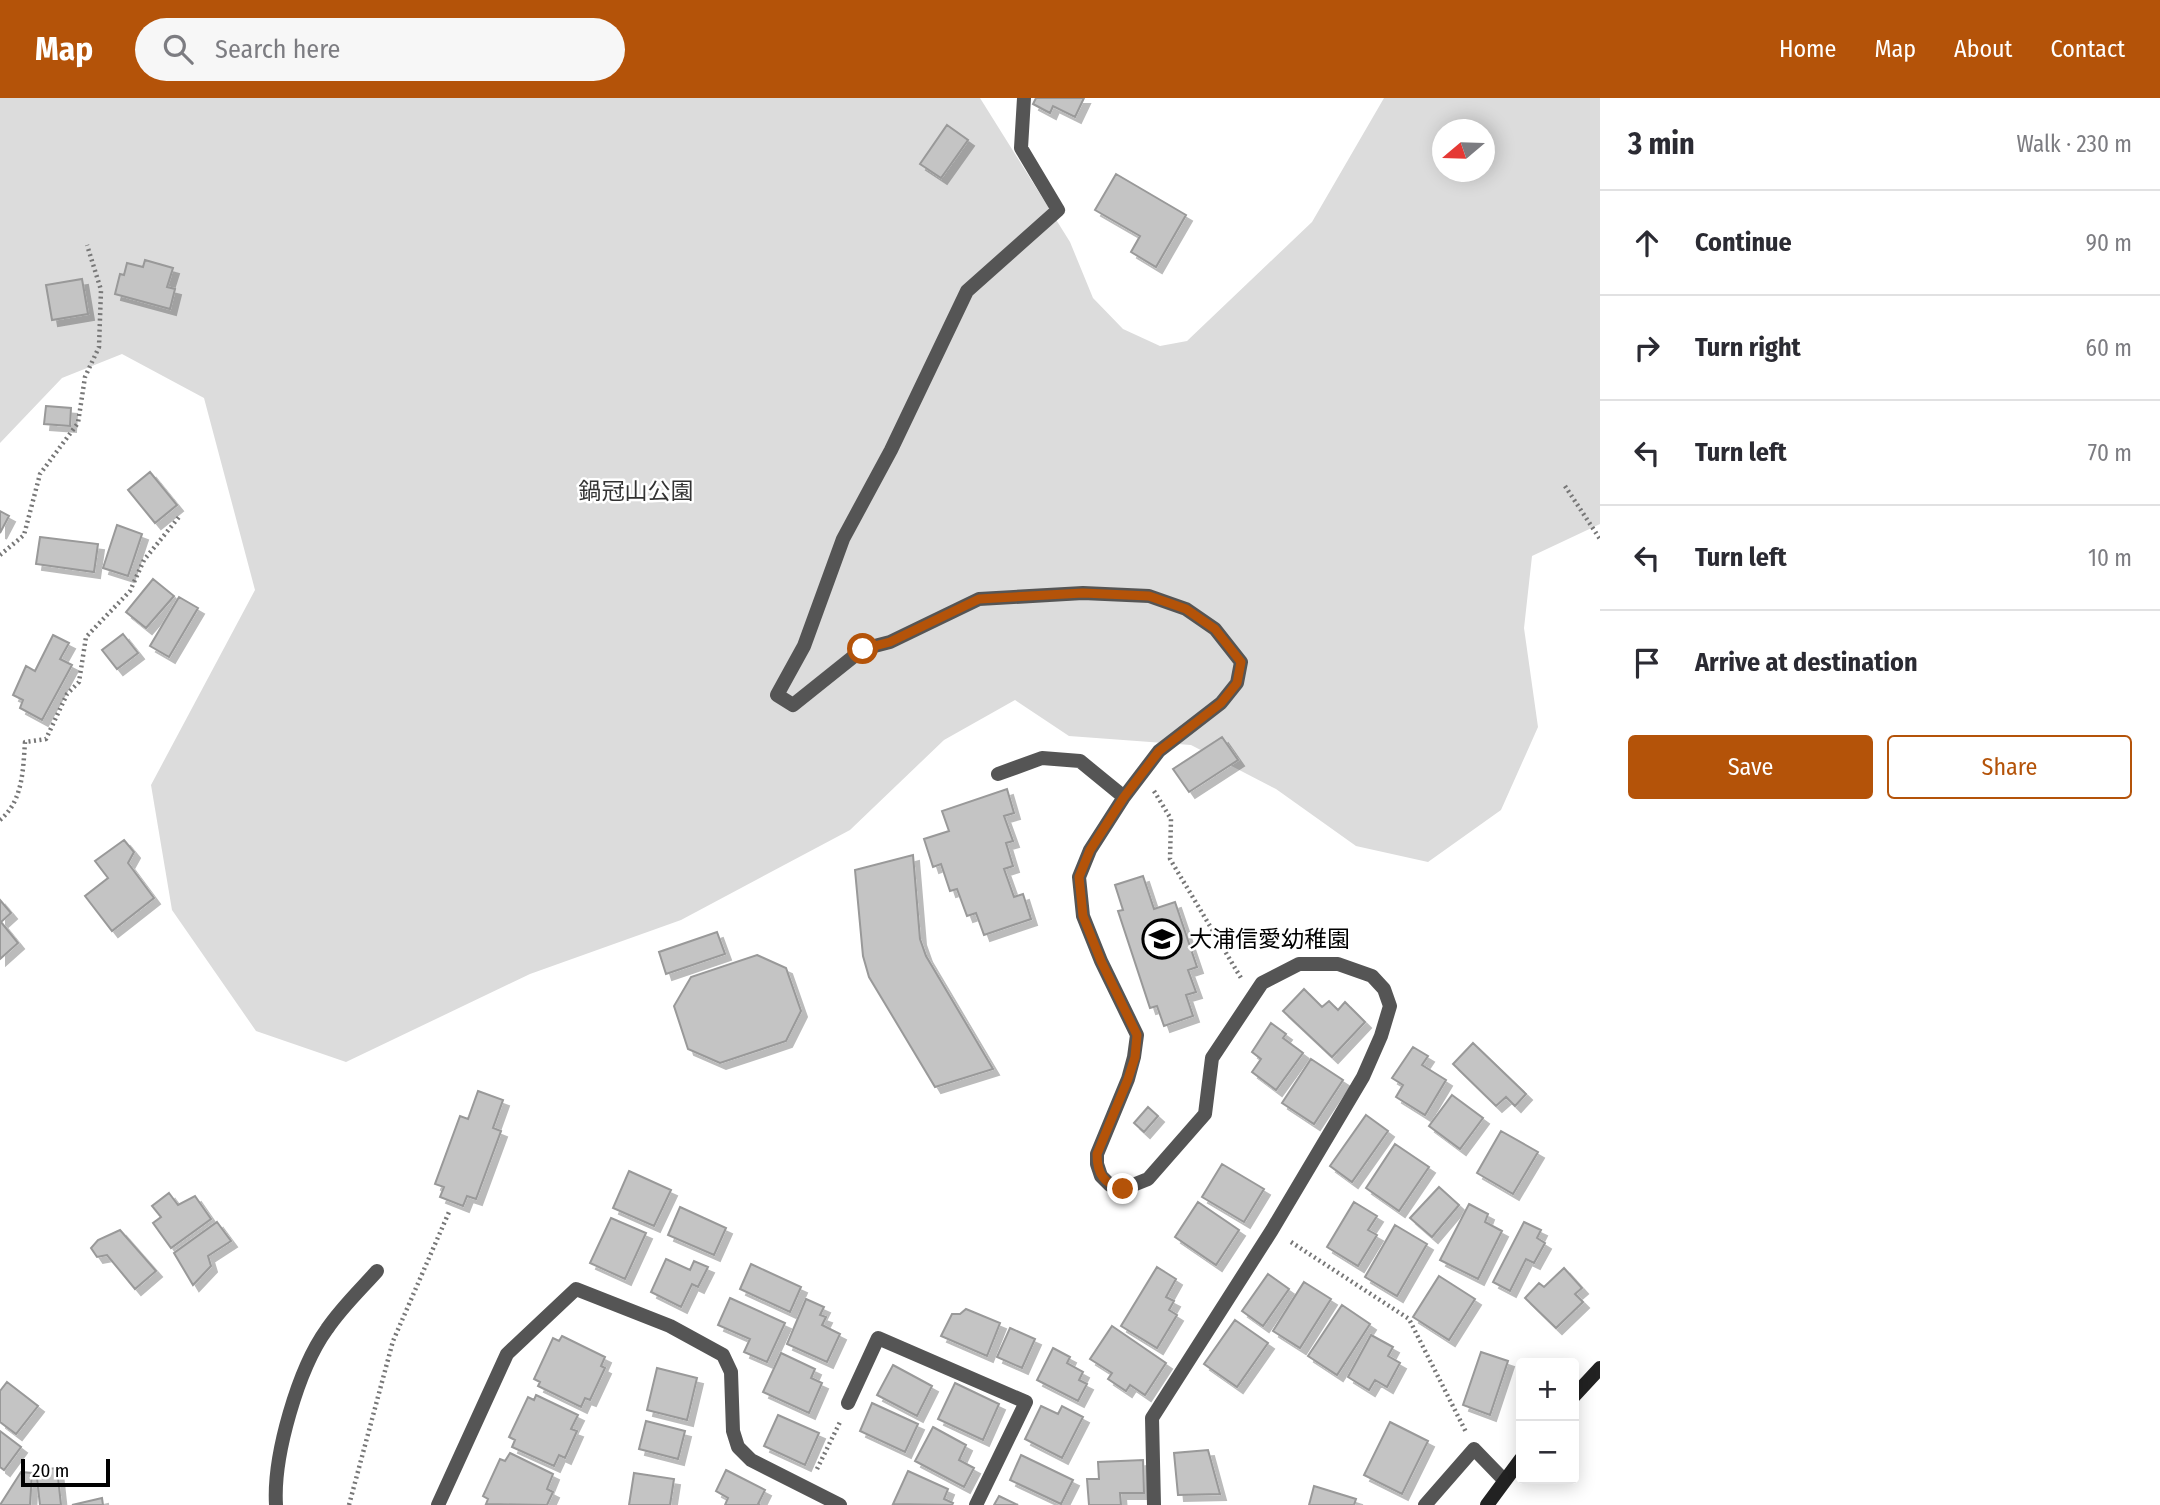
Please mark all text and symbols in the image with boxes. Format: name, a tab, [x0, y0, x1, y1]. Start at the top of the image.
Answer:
search box	[135, 18, 625, 81]
text: Map	[35, 29, 93, 69]
icon: search	[159, 30, 197, 68]
text: Search here	[215, 34, 340, 65]
text: Home	[1779, 35, 1836, 63]
text: Map	[1874, 35, 1916, 63]
text: About	[1954, 35, 2012, 63]
text: Contact	[2050, 35, 2125, 63]
north arrow	[1432, 119, 1495, 182]
text: 3 min	[1628, 126, 1695, 162]
text: Walk · 230 m	[2016, 130, 2132, 158]
icon: ahead	[1628, 224, 1666, 262]
text: Continue	[1695, 227, 1792, 258]
text: 90 m	[2086, 229, 2132, 257]
icon: right	[1628, 329, 1666, 367]
text: Turn right	[1695, 332, 1801, 363]
text: 60 m	[2086, 334, 2132, 362]
icon: left	[1628, 434, 1666, 472]
text: Turn left	[1695, 437, 1787, 468]
text: 70 m	[2088, 439, 2132, 467]
park label: 鍋冠山公園	[579, 477, 694, 505]
icon: left	[1628, 539, 1666, 577]
text: Turn left	[1695, 542, 1787, 573]
text: 10 m	[2088, 544, 2132, 572]
route start	[847, 633, 878, 664]
icon: arrive	[1628, 644, 1666, 682]
text: Arrive at destination	[1695, 647, 1918, 678]
button: Save	[1628, 735, 1873, 799]
button: Share	[1887, 735, 2132, 799]
school or university icon: 大浦信愛幼稚園	[1141, 918, 1183, 960]
place label: 大浦信愛幼稚園	[1189, 925, 1350, 953]
route end	[1107, 1173, 1138, 1204]
map controls	[1516, 1358, 1579, 1484]
button: +	[1516, 1358, 1579, 1421]
button: −	[1516, 1421, 1579, 1484]
scale bar	[21, 1456, 110, 1488]
text: 20 m	[32, 1459, 69, 1482]

